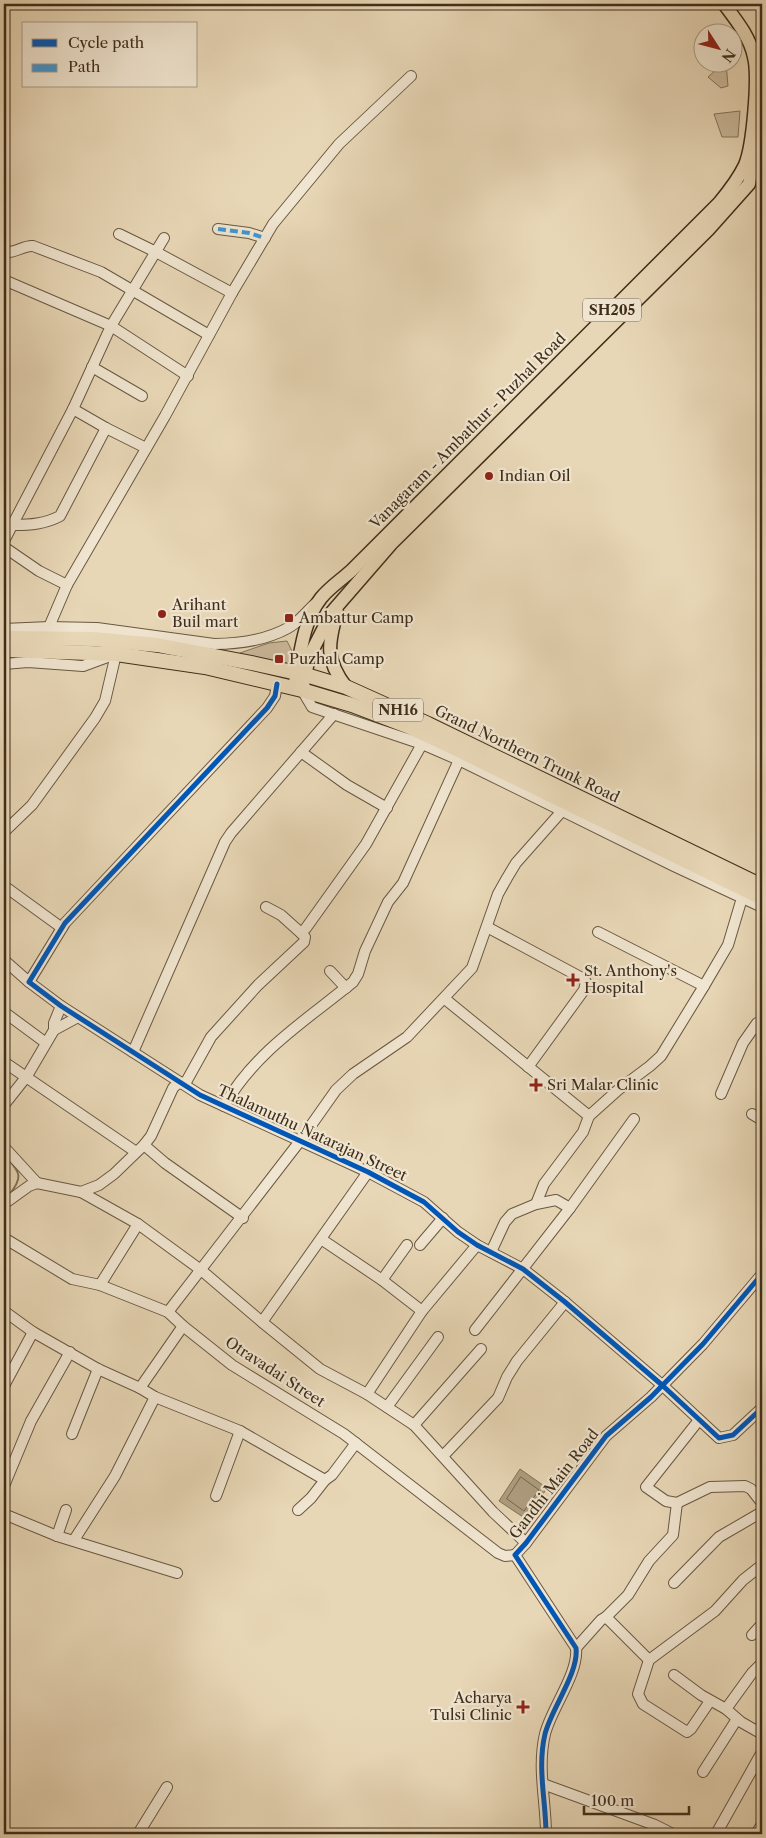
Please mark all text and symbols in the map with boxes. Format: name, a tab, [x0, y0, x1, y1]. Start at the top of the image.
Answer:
legend	[22, 22, 198, 88]
north arrow	[694, 22, 744, 72]
text: Cycle path	[68, 33, 145, 52]
text: N	[718, 45, 739, 66]
text: Path	[68, 57, 101, 76]
road number: SH205	[583, 298, 641, 322]
street label: Vanagaram - Ambathur - Puzhal Road	[365, 329, 570, 533]
place label: Indian Oil	[499, 466, 571, 485]
marker: Indian Oil	[483, 470, 495, 482]
place label: Arihant Buil mart	[171, 595, 239, 631]
marker: Arihant Buil mart	[156, 608, 168, 620]
place label: Ambattur Camp	[298, 608, 414, 627]
marker: Ambattur Camp	[283, 612, 295, 624]
place label: Puzhal Camp	[289, 649, 384, 668]
marker: Puzhal Camp	[273, 653, 285, 665]
road number: NH16	[373, 698, 423, 722]
street label: Grand Northern Trunk Road	[432, 700, 623, 807]
place label: St. Anthony's Hospital	[584, 961, 677, 997]
marker: St. Anthony's Hospital	[566, 973, 580, 987]
place label: Sri Malar Clinic	[547, 1075, 659, 1094]
marker: Sri Malar Clinic	[529, 1078, 543, 1092]
street label: Thalamuthu Natarajan Street	[214, 1080, 411, 1185]
street label: Otravadai Street	[222, 1332, 329, 1411]
street label: Gandhi Main Road	[505, 1425, 602, 1543]
place label: Acharya Tulsi Clinic	[430, 1688, 512, 1724]
marker: Acharya Tulsi Clinic	[516, 1700, 530, 1714]
scale bar	[584, 1783, 688, 1815]
text: 100 m	[591, 1791, 634, 1810]

